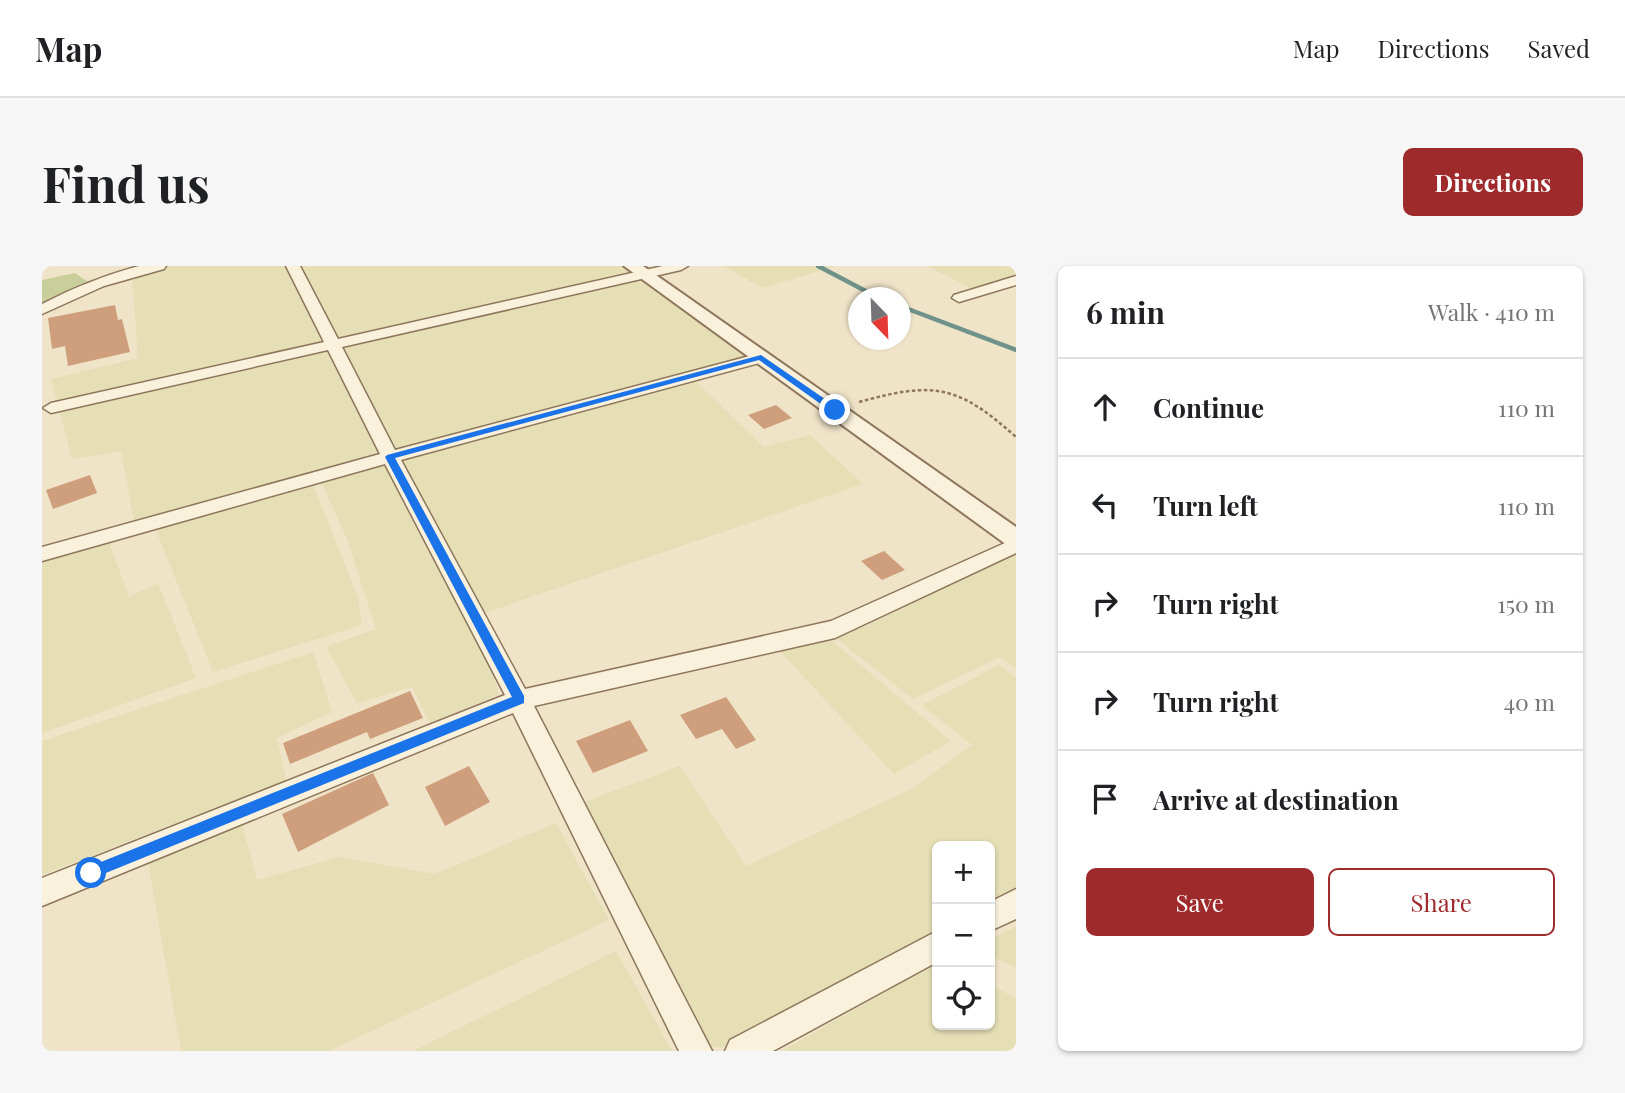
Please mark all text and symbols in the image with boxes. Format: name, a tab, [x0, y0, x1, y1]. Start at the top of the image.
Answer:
text: Map	[35, 26, 102, 70]
text: Map	[1293, 32, 1339, 64]
text: Directions	[1377, 32, 1490, 64]
text: Saved	[1528, 32, 1590, 64]
button: Directions	[1403, 148, 1583, 216]
text: Find us	[42, 150, 210, 215]
north arrow	[848, 287, 911, 350]
text: 6 min	[1086, 292, 1165, 332]
text: Walk · 410 m	[1428, 296, 1555, 327]
icon: ahead	[1086, 388, 1124, 426]
text: Continue	[1153, 390, 1264, 425]
text: 110 m	[1498, 392, 1555, 423]
route end	[819, 394, 850, 425]
icon: left	[1086, 486, 1124, 524]
text: Turn left	[1153, 488, 1258, 523]
text: 110 m	[1498, 490, 1555, 521]
icon: right	[1086, 584, 1124, 622]
text: Turn right	[1153, 586, 1279, 621]
text: 150 m	[1497, 588, 1555, 619]
icon: right	[1086, 682, 1124, 720]
text: Turn right	[1153, 684, 1279, 719]
text: 40 m	[1504, 686, 1555, 717]
icon: arrive	[1086, 780, 1124, 818]
text: Arrive at destination	[1153, 782, 1399, 817]
map controls	[932, 841, 995, 1030]
button: +	[932, 841, 995, 904]
route start	[75, 857, 106, 888]
button: Save	[1086, 868, 1314, 936]
button: Share	[1328, 868, 1555, 936]
button: −	[932, 904, 995, 967]
button: locate	[932, 967, 995, 1030]

